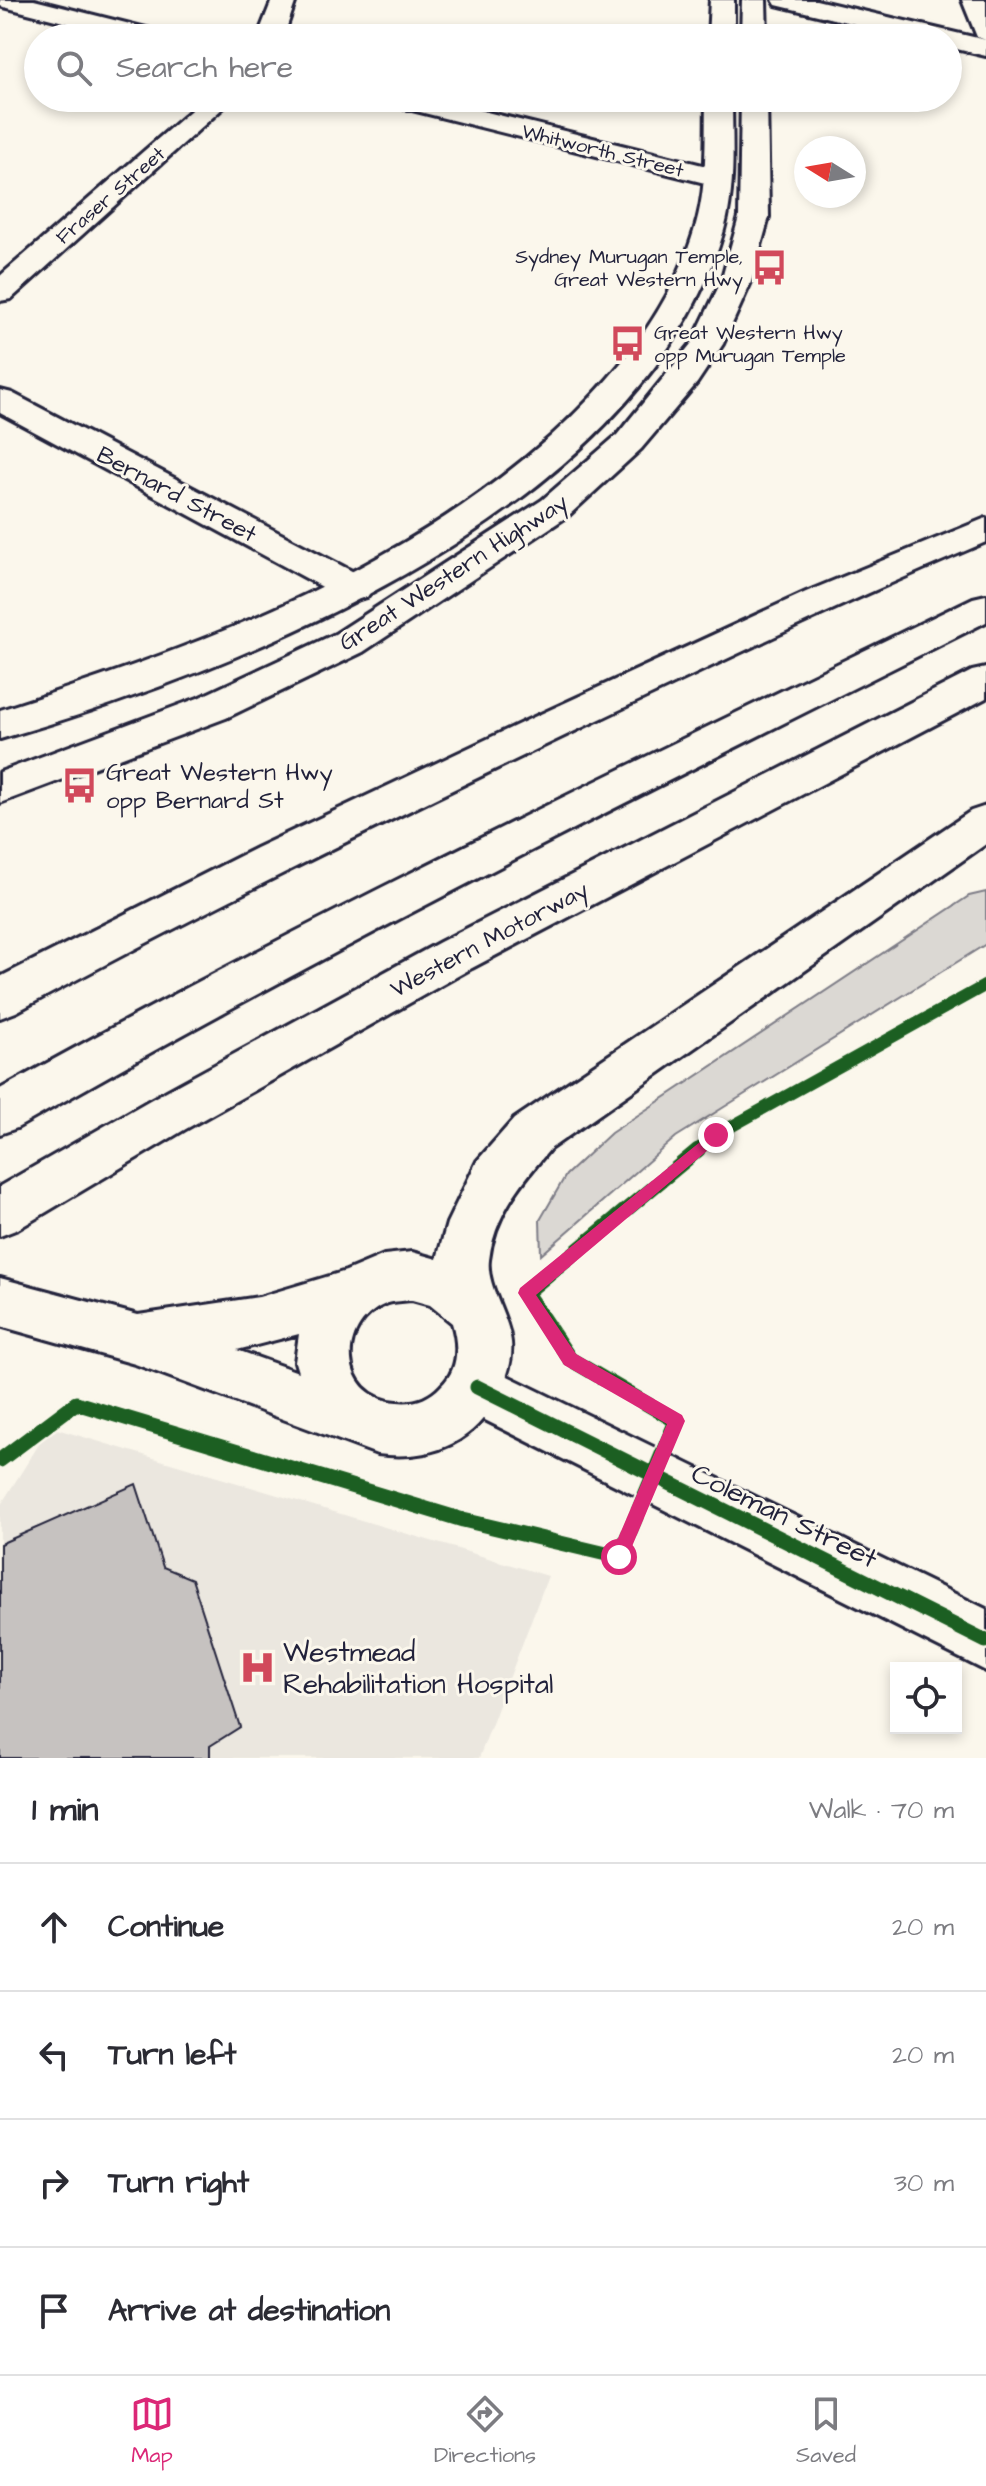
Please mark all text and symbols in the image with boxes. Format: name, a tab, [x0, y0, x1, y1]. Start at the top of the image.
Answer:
search box	[24, 24, 962, 112]
icon: search	[52, 46, 96, 90]
text: Search here	[116, 47, 293, 89]
street label: Whitworth Street	[519, 117, 687, 185]
north arrow	[794, 136, 866, 208]
street label: Fraser Street	[50, 140, 171, 251]
place label: Sydney Murugan Temple, Great Western Hwy	[515, 243, 743, 295]
bus stop icon: Sydney Murugan Temple, Great Western Hwy	[750, 249, 788, 287]
place label: Great Western Hwy opp Murugan Temple	[654, 319, 846, 371]
bus stop icon: Great Western Hwy opp Murugan Temple	[609, 325, 647, 363]
street label: Bernard Street	[91, 438, 263, 552]
street label: Great Western Highway	[332, 486, 575, 661]
place label: Great Western Hwy opp Bernard St	[106, 756, 333, 818]
bus stop icon: Great Western Hwy opp Bernard St	[61, 767, 99, 805]
street label: Western Motorway	[384, 873, 595, 1007]
route end	[698, 1117, 734, 1153]
street label: Coleman Street	[685, 1454, 885, 1579]
route start	[601, 1539, 637, 1575]
place label: Westmead Rehabilitation Hospital	[283, 1633, 553, 1704]
hospital icon: Westmead Rehabilitation Hospital	[238, 1648, 276, 1686]
map controls	[890, 1662, 962, 1734]
button: locate	[890, 1662, 962, 1734]
text: 1 min	[32, 1786, 99, 1834]
text: Walk · 70 m	[809, 1792, 954, 1828]
icon: ahead	[32, 1905, 76, 1949]
text: Continue	[108, 1906, 224, 1948]
text: 20 m	[892, 1909, 954, 1945]
icon: left	[32, 2033, 76, 2077]
text: Turn left	[108, 2034, 236, 2076]
text: 20 m	[892, 2037, 954, 2073]
icon: right	[32, 2161, 76, 2205]
text: Turn right	[108, 2162, 249, 2204]
text: 30 m	[894, 2165, 954, 2201]
icon: arrive	[32, 2289, 76, 2333]
text: Arrive at destination	[108, 2290, 390, 2332]
tab: Map	[130, 2392, 174, 2471]
tab: Directions	[434, 2392, 536, 2471]
tab: Saved	[796, 2392, 856, 2471]

